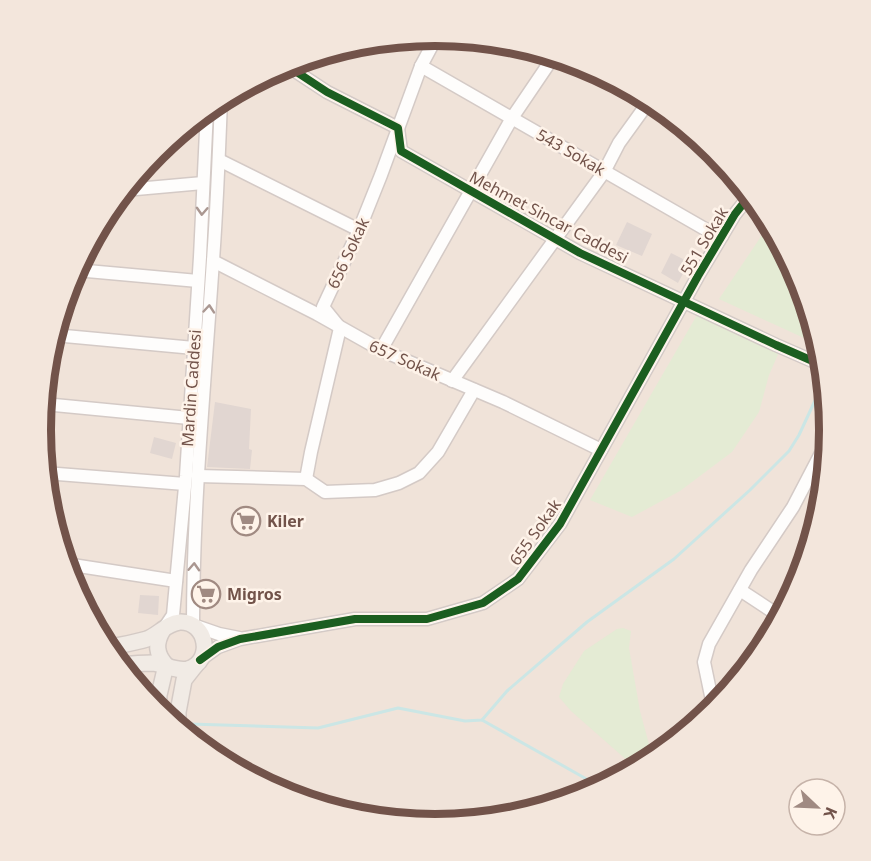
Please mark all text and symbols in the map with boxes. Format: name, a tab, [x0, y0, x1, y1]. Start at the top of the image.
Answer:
street label: 543 Sokak	[533, 123, 610, 181]
street label: Mehmet Sincar Caddesi	[466, 166, 632, 268]
street label: 551 Sokak	[675, 202, 733, 279]
one-way arrow	[196, 206, 209, 215]
street label: 656 Sokak	[322, 213, 374, 292]
one-way arrow	[202, 305, 215, 314]
street label: Mardin Caddesi	[176, 329, 206, 447]
street label: 657 Sokak	[366, 334, 445, 386]
street label: 655 Sokak	[504, 494, 566, 570]
supermarket icon: Kiler	[230, 505, 262, 537]
place label: Kiler	[267, 510, 304, 532]
one-way arrow	[188, 562, 201, 571]
supermarket icon: Migros	[190, 578, 222, 610]
place label: Migros	[227, 583, 282, 605]
north arrow	[787, 777, 847, 837]
text: K	[818, 804, 843, 822]

